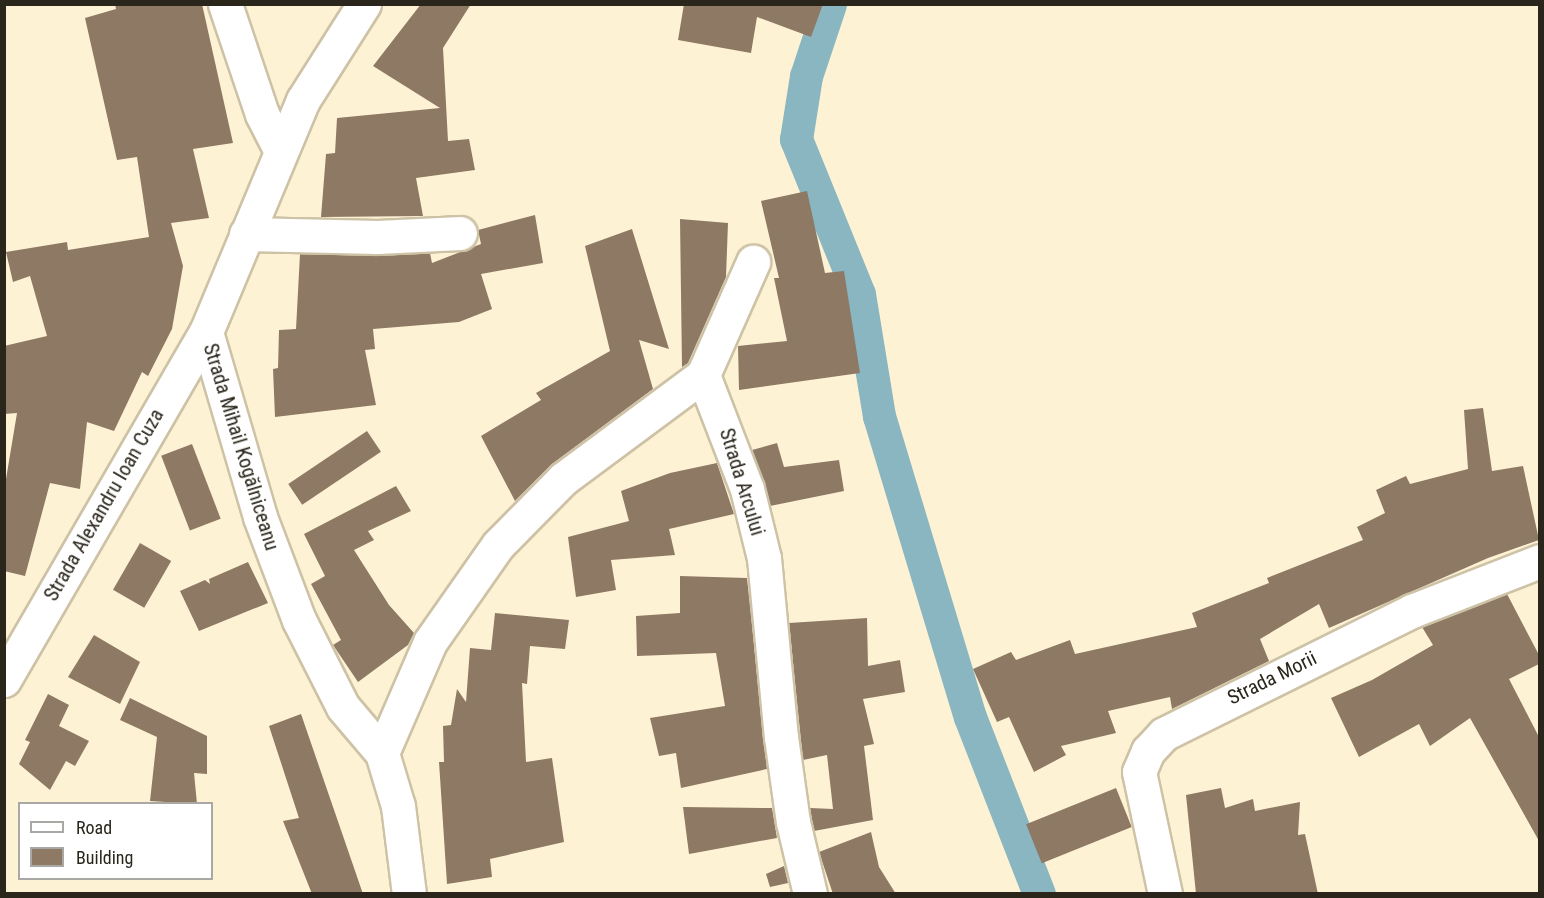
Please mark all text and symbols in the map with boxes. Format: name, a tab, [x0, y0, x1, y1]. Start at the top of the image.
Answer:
street label: Strada Mihail Kogălniceanu	[198, 341, 284, 553]
street label: Strada Alexandru Ioan Cuza	[39, 405, 169, 605]
street label: Strada Arcului	[714, 425, 770, 539]
street label: Strada Morii	[1224, 646, 1320, 710]
legend	[18, 802, 213, 880]
text: Road	[76, 817, 112, 838]
text: Building	[76, 847, 133, 868]

